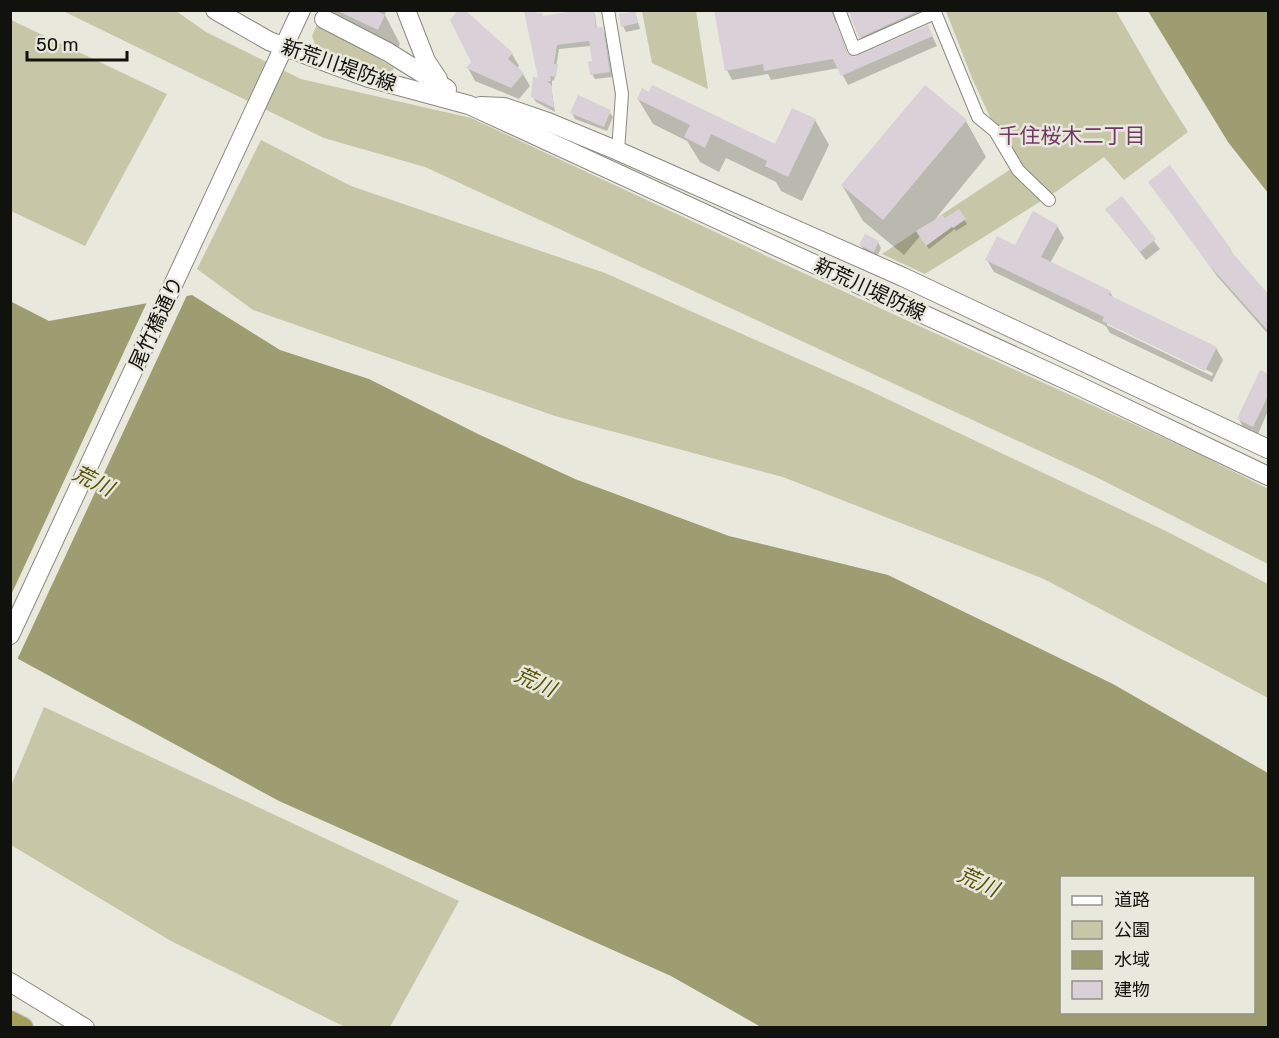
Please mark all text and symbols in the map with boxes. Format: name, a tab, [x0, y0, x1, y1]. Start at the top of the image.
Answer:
scale bar	[27, 24, 128, 62]
text: 50 m	[36, 34, 79, 56]
street label: 新荒川堤防線	[278, 34, 400, 96]
district label: 千住桜木二丁目	[999, 123, 1146, 148]
street label: 新荒川堤防線	[811, 253, 929, 325]
street label: 尾竹橋通り	[124, 273, 188, 373]
water label: 荒川	[69, 460, 119, 502]
water label: 荒川	[511, 662, 561, 702]
water label: 荒川	[954, 862, 1004, 902]
legend	[1060, 876, 1255, 1014]
text: 道路	[1114, 889, 1150, 911]
text: 公園	[1114, 919, 1150, 941]
text: 水域	[1114, 949, 1150, 971]
text: 建物	[1114, 979, 1150, 1001]

